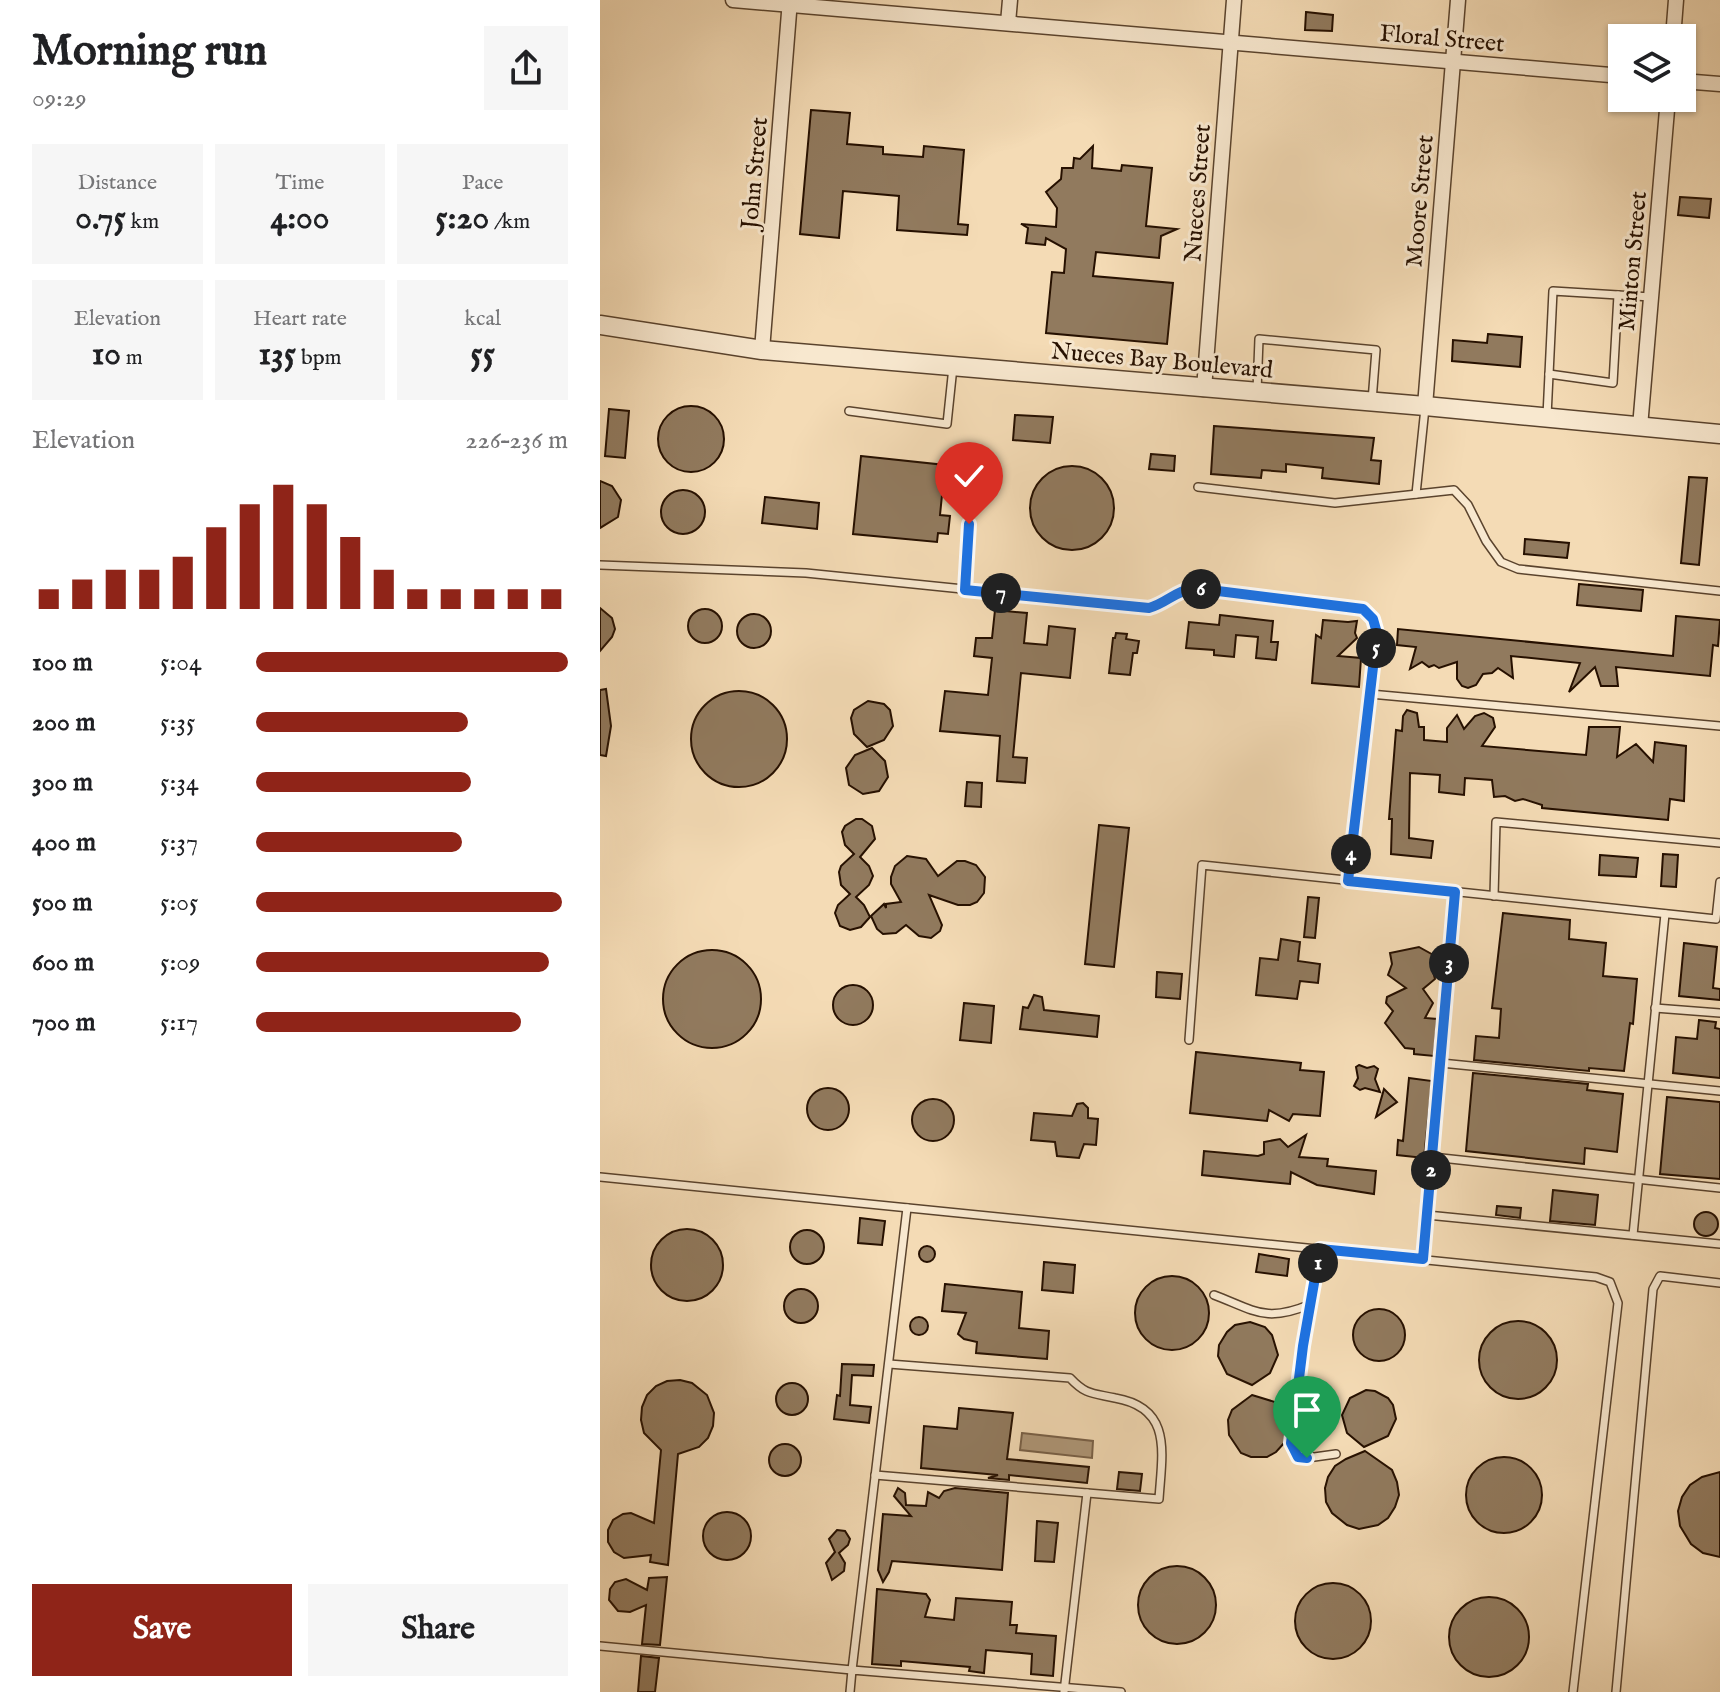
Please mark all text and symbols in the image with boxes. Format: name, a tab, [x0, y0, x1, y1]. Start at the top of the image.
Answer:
street label: Floral Street	[1378, 19, 1506, 60]
text: Morning run	[32, 24, 267, 80]
map controls	[1608, 24, 1696, 112]
button: layers	[1608, 24, 1696, 112]
button: share	[484, 26, 568, 110]
text: 09:29	[32, 82, 87, 115]
street label: John Street	[735, 116, 776, 233]
street label: Nueces Street	[1178, 123, 1219, 263]
street label: Moore Street	[1399, 134, 1442, 269]
text: Distance	[78, 169, 157, 197]
text: Time	[276, 169, 324, 197]
text: Pace	[462, 169, 503, 197]
street label: Minton Street	[1612, 190, 1655, 332]
text: 0.75	[75, 197, 126, 240]
text: 4:00	[270, 197, 330, 240]
text: 5:20	[435, 197, 489, 240]
text: km	[126, 208, 159, 236]
text: /km	[489, 208, 530, 236]
text: Elevation	[74, 305, 161, 333]
text: Heart rate	[253, 305, 347, 333]
text: kcal	[464, 305, 501, 333]
text: 10	[92, 333, 121, 376]
text: 135	[258, 333, 296, 376]
text: 55	[470, 333, 495, 376]
street label: Nueces Bay Boulevard	[1050, 336, 1274, 387]
text: m	[121, 344, 143, 372]
text: bpm	[296, 344, 342, 372]
text: Elevation	[32, 424, 135, 457]
text: 226–236 m	[465, 424, 568, 457]
pin	[935, 442, 1003, 524]
icon: check	[947, 454, 991, 498]
pin: 6	[1181, 569, 1221, 609]
pin: 7	[981, 573, 1021, 613]
text: 6	[1196, 575, 1206, 603]
text: 7	[996, 579, 1006, 607]
pin: 5	[1356, 628, 1396, 668]
text: 5	[1372, 634, 1380, 662]
text: 100 m	[32, 646, 93, 679]
text: 5:04	[160, 646, 202, 679]
text: 200 m	[32, 706, 96, 739]
text: 5:35	[160, 706, 195, 739]
text: 300 m	[32, 766, 93, 799]
text: 5:34	[160, 766, 199, 799]
text: 400 m	[32, 826, 96, 859]
text: 5:37	[160, 826, 198, 859]
pin: 4	[1331, 834, 1371, 874]
text: 4	[1346, 840, 1356, 868]
text: 500 m	[32, 886, 93, 919]
text: 5:05	[160, 886, 198, 919]
pin: 3	[1429, 943, 1469, 983]
text: 600 m	[32, 946, 94, 979]
text: 5:09	[160, 946, 200, 979]
text: 3	[1445, 949, 1453, 977]
text: 700 m	[32, 1006, 95, 1039]
text: 5:17	[160, 1006, 198, 1039]
pin: 2	[1411, 1150, 1451, 1190]
text: 2	[1426, 1156, 1436, 1184]
pin: 1	[1298, 1243, 1338, 1283]
text: 1	[1314, 1249, 1322, 1277]
pin	[1273, 1376, 1341, 1458]
icon: arrive	[1285, 1388, 1329, 1432]
button: Save	[32, 1584, 292, 1676]
button: Share	[308, 1584, 568, 1676]

